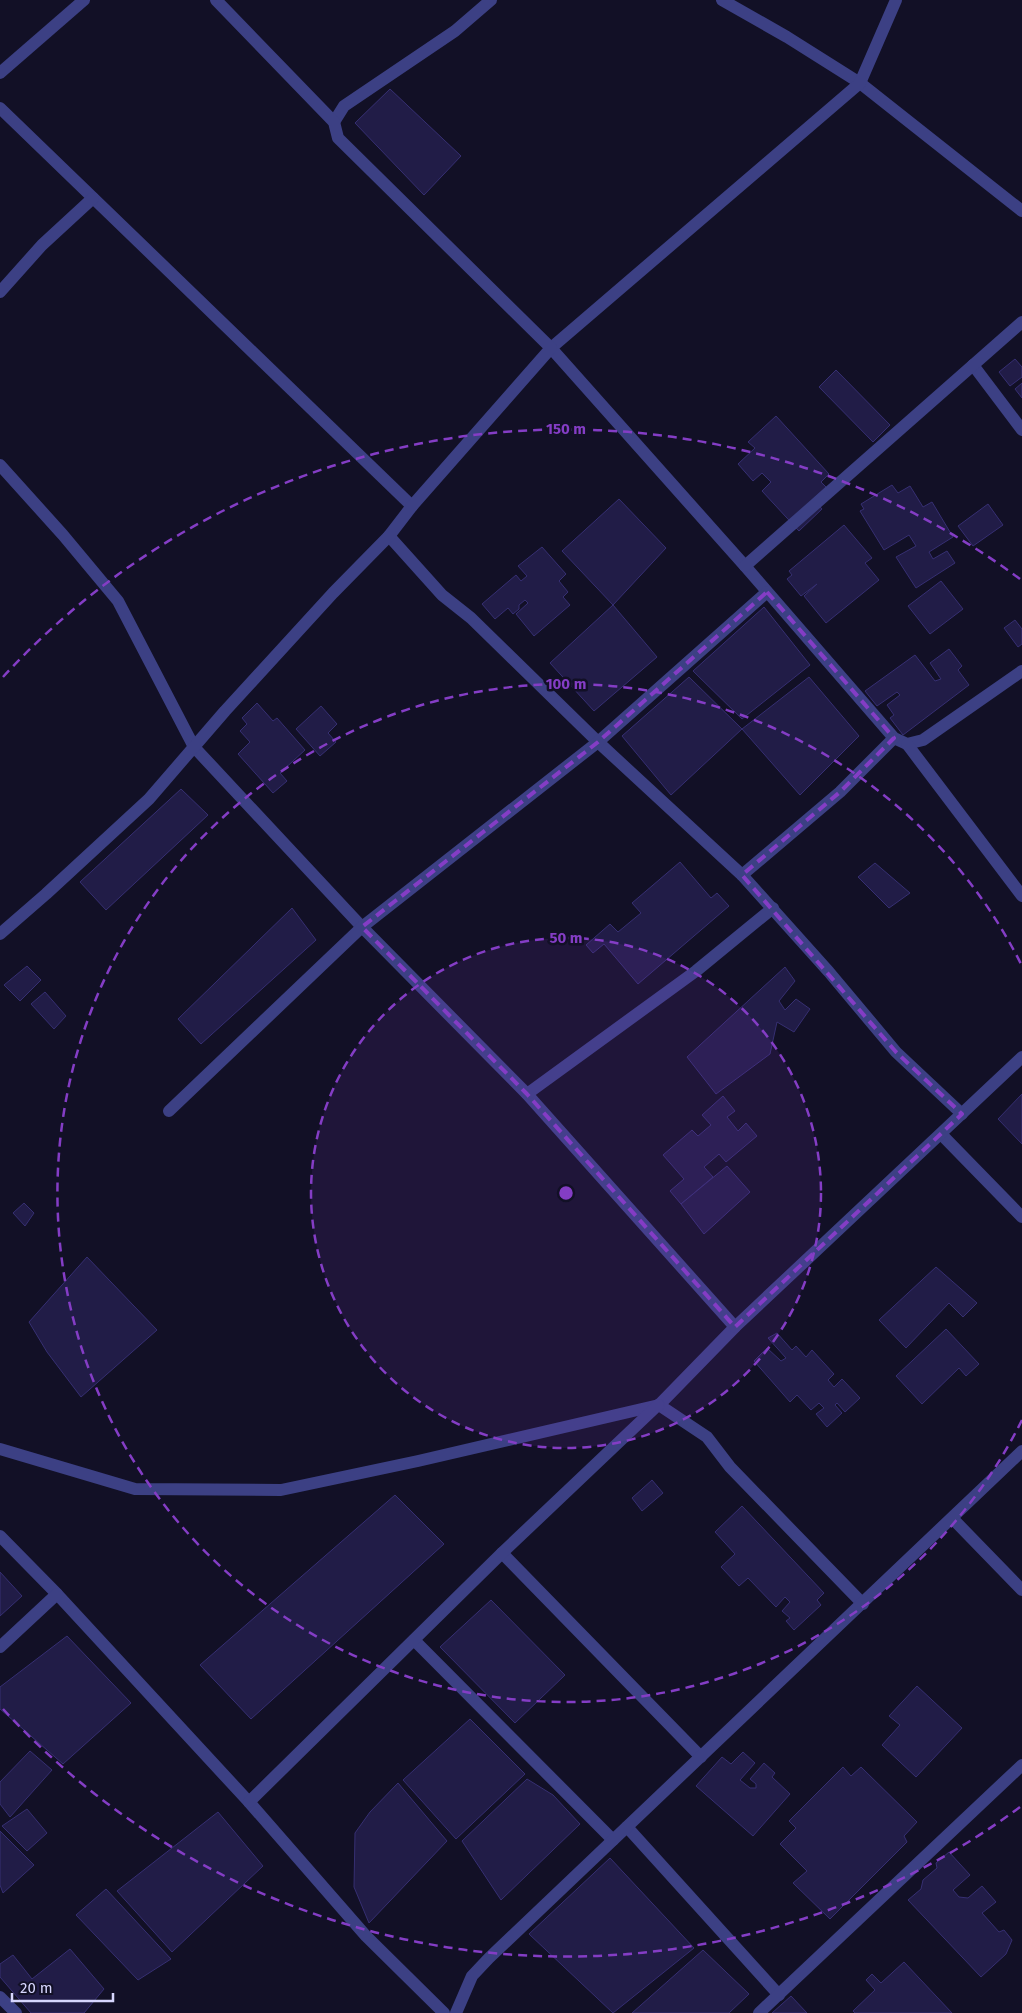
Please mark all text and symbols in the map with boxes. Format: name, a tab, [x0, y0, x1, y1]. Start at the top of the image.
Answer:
text: 150 m	[546, 420, 586, 438]
text: 100 m	[546, 675, 586, 693]
text: 50 m	[549, 929, 583, 947]
centre of rings	[557, 1184, 575, 1202]
scale bar	[12, 1970, 114, 2002]
text: 20 m	[20, 1979, 53, 1997]

